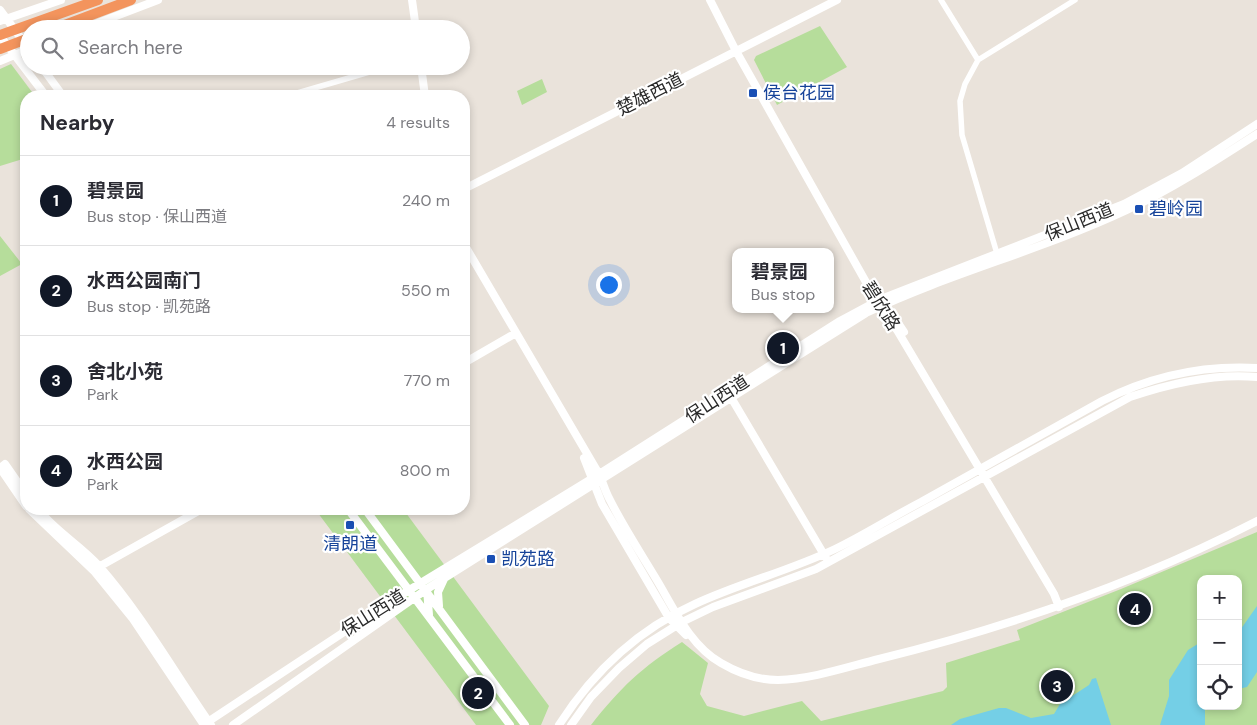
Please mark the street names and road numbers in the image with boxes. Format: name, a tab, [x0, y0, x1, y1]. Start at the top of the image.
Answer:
street label: 楚雄西道	[612, 67, 688, 121]
street label: 保山西道	[1041, 197, 1117, 247]
street label: 碧欣路	[857, 277, 905, 335]
street label: 保山西道	[680, 369, 754, 429]
street label: 保山西道	[336, 584, 410, 642]

